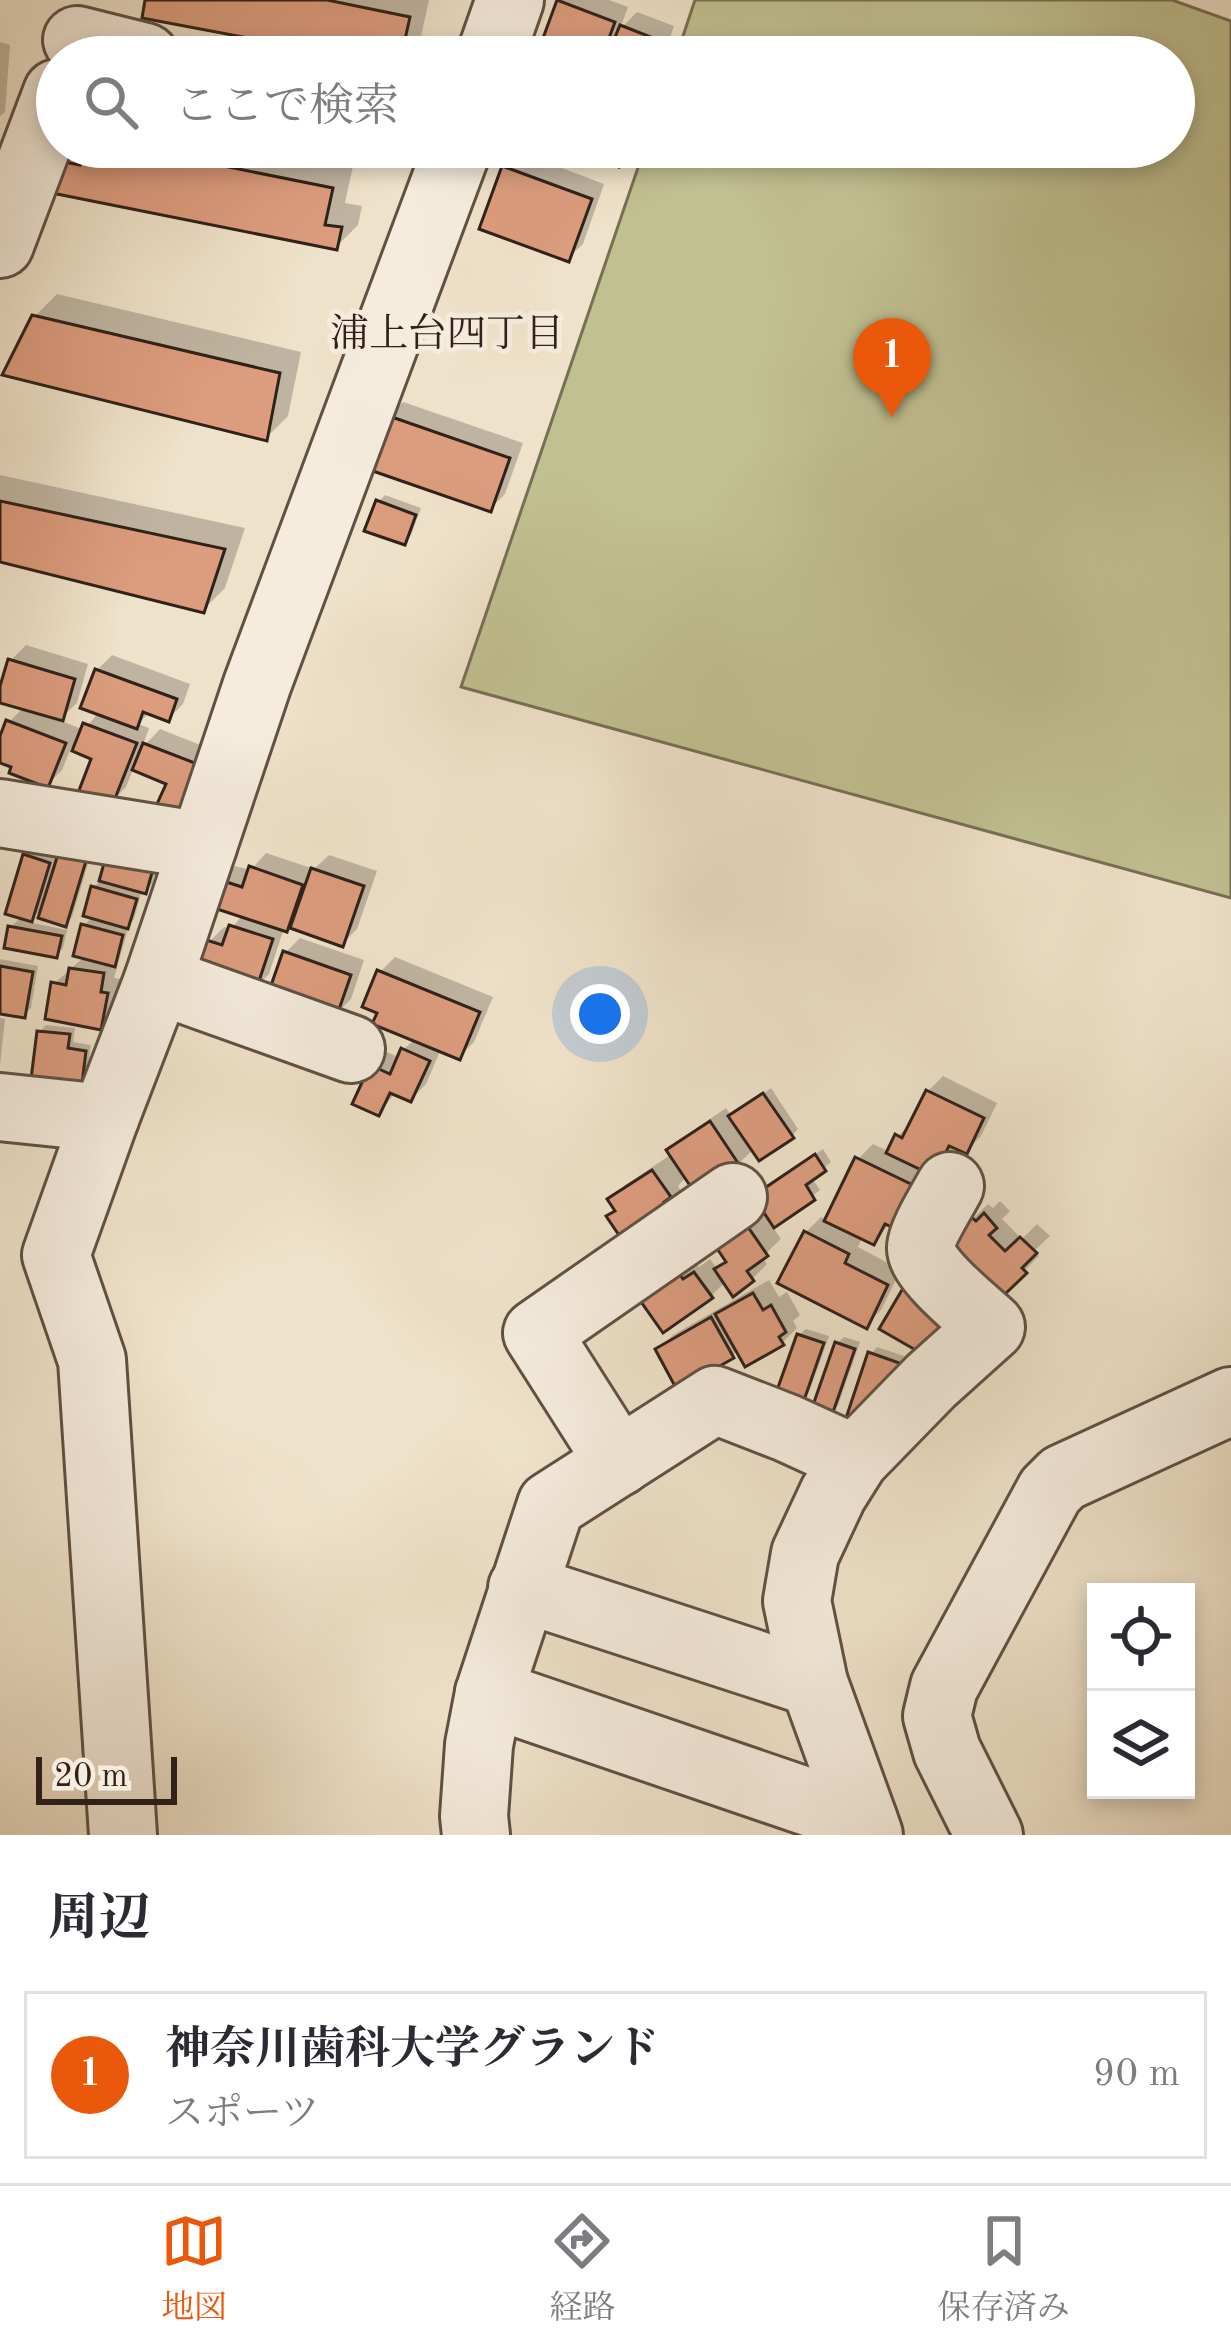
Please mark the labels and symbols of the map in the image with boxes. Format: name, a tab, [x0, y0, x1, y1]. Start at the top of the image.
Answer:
district label: 浦上台四丁目	[330, 312, 564, 355]
pin: 1	[853, 318, 931, 417]
your location	[570, 984, 630, 1044]
scale bar	[36, 1751, 177, 1804]

